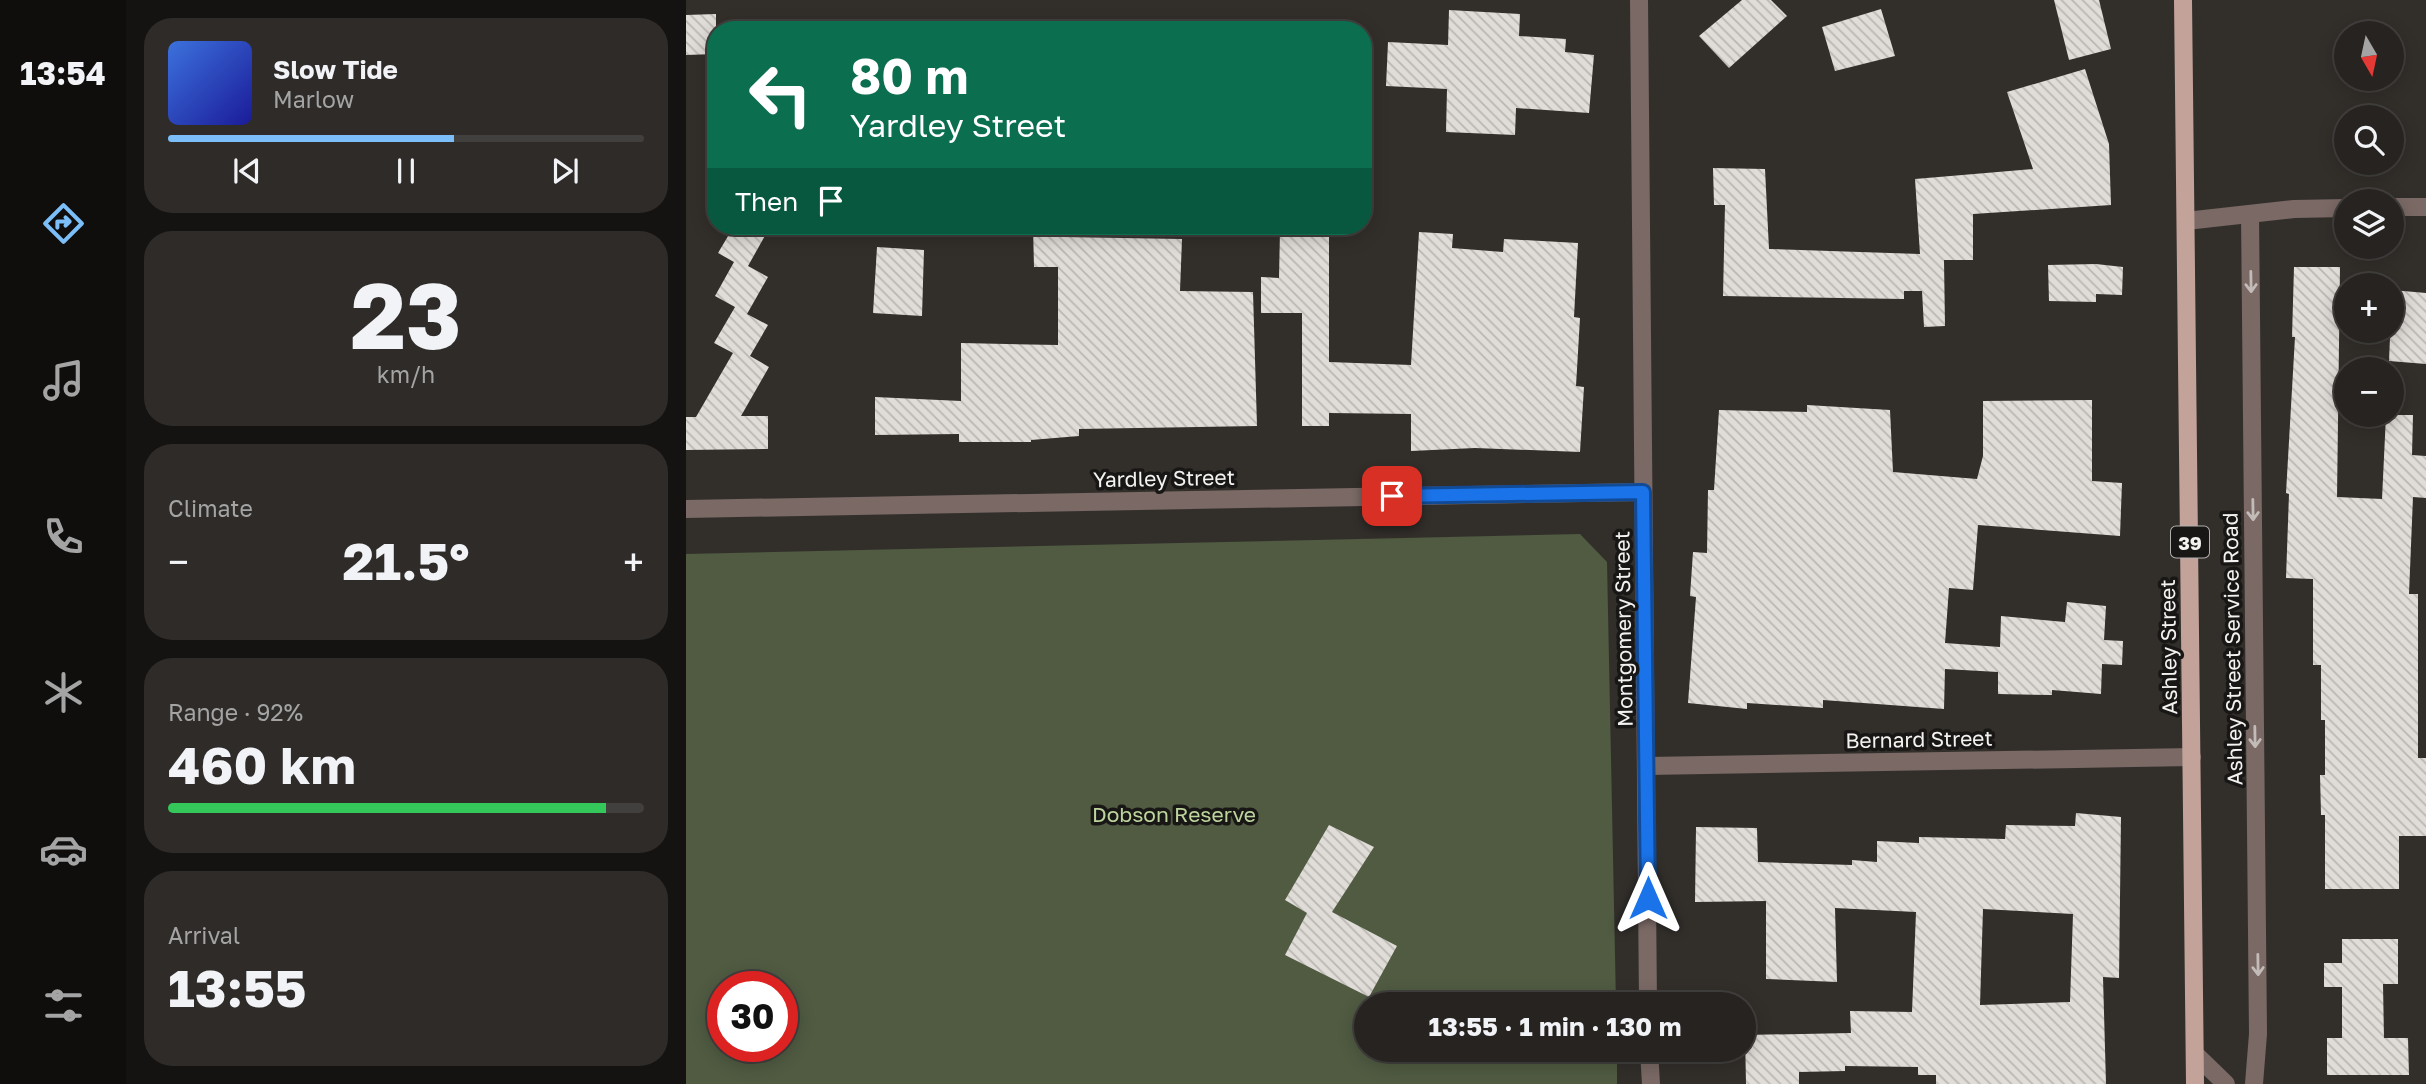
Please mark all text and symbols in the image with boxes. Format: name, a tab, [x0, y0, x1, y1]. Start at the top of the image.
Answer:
north arrow	[2334, 21, 2404, 91]
map controls	[2334, 21, 2404, 427]
text: 80 m	[850, 46, 968, 105]
icon: left	[735, 49, 826, 140]
text: 13:54	[20, 54, 106, 92]
text: Slow Tide	[273, 54, 398, 85]
text: Marlow	[273, 85, 354, 113]
button: search	[2334, 105, 2404, 175]
text: Yardley Street	[850, 106, 1066, 144]
icon: previous	[228, 152, 266, 190]
icon: pause	[387, 152, 425, 190]
icon: next	[546, 152, 584, 190]
icon: arrive	[812, 182, 850, 220]
text: Then	[735, 186, 798, 217]
button: layers	[2334, 189, 2404, 259]
icon: directions	[39, 199, 88, 248]
text: 23	[350, 260, 462, 369]
one-way arrow	[2244, 271, 2258, 294]
button: +	[2334, 273, 2404, 343]
icon: music	[39, 356, 88, 405]
button: −	[2334, 357, 2404, 427]
text: km/h	[377, 360, 435, 388]
street label: Yardley Street	[1093, 464, 1235, 492]
pin	[1362, 466, 1422, 526]
icon: arrive	[1373, 477, 1411, 515]
text: Climate	[168, 494, 253, 522]
one-way arrow	[2246, 498, 2260, 521]
icon: phone	[39, 512, 88, 561]
street label: Ashley Street Service Road	[2217, 512, 2247, 786]
road number: 39	[2171, 526, 2209, 558]
text: 21.5°	[342, 529, 470, 591]
street label: Montgomery Street	[1608, 531, 1638, 727]
text: −	[168, 539, 189, 584]
text: +	[623, 539, 644, 584]
street label: Ashley Street	[2154, 579, 2182, 715]
icon: climate	[39, 668, 88, 717]
text: Range · 92%	[168, 698, 303, 726]
street label: Bernard Street	[1845, 725, 1993, 753]
one-way arrow	[2249, 726, 2262, 749]
text: 460 km	[168, 733, 356, 795]
park label: Dobson Reserve	[1092, 801, 1256, 827]
icon: car	[39, 825, 88, 874]
position arrow	[1611, 861, 1685, 935]
text: Arrival	[168, 921, 240, 949]
one-way arrow	[2251, 953, 2265, 976]
text: 13:55	[168, 956, 307, 1018]
speed limit sign: 30	[707, 971, 798, 1062]
icon: filters	[39, 981, 88, 1030]
text: 13:55 · 1 min · 130 m	[1429, 1011, 1681, 1042]

